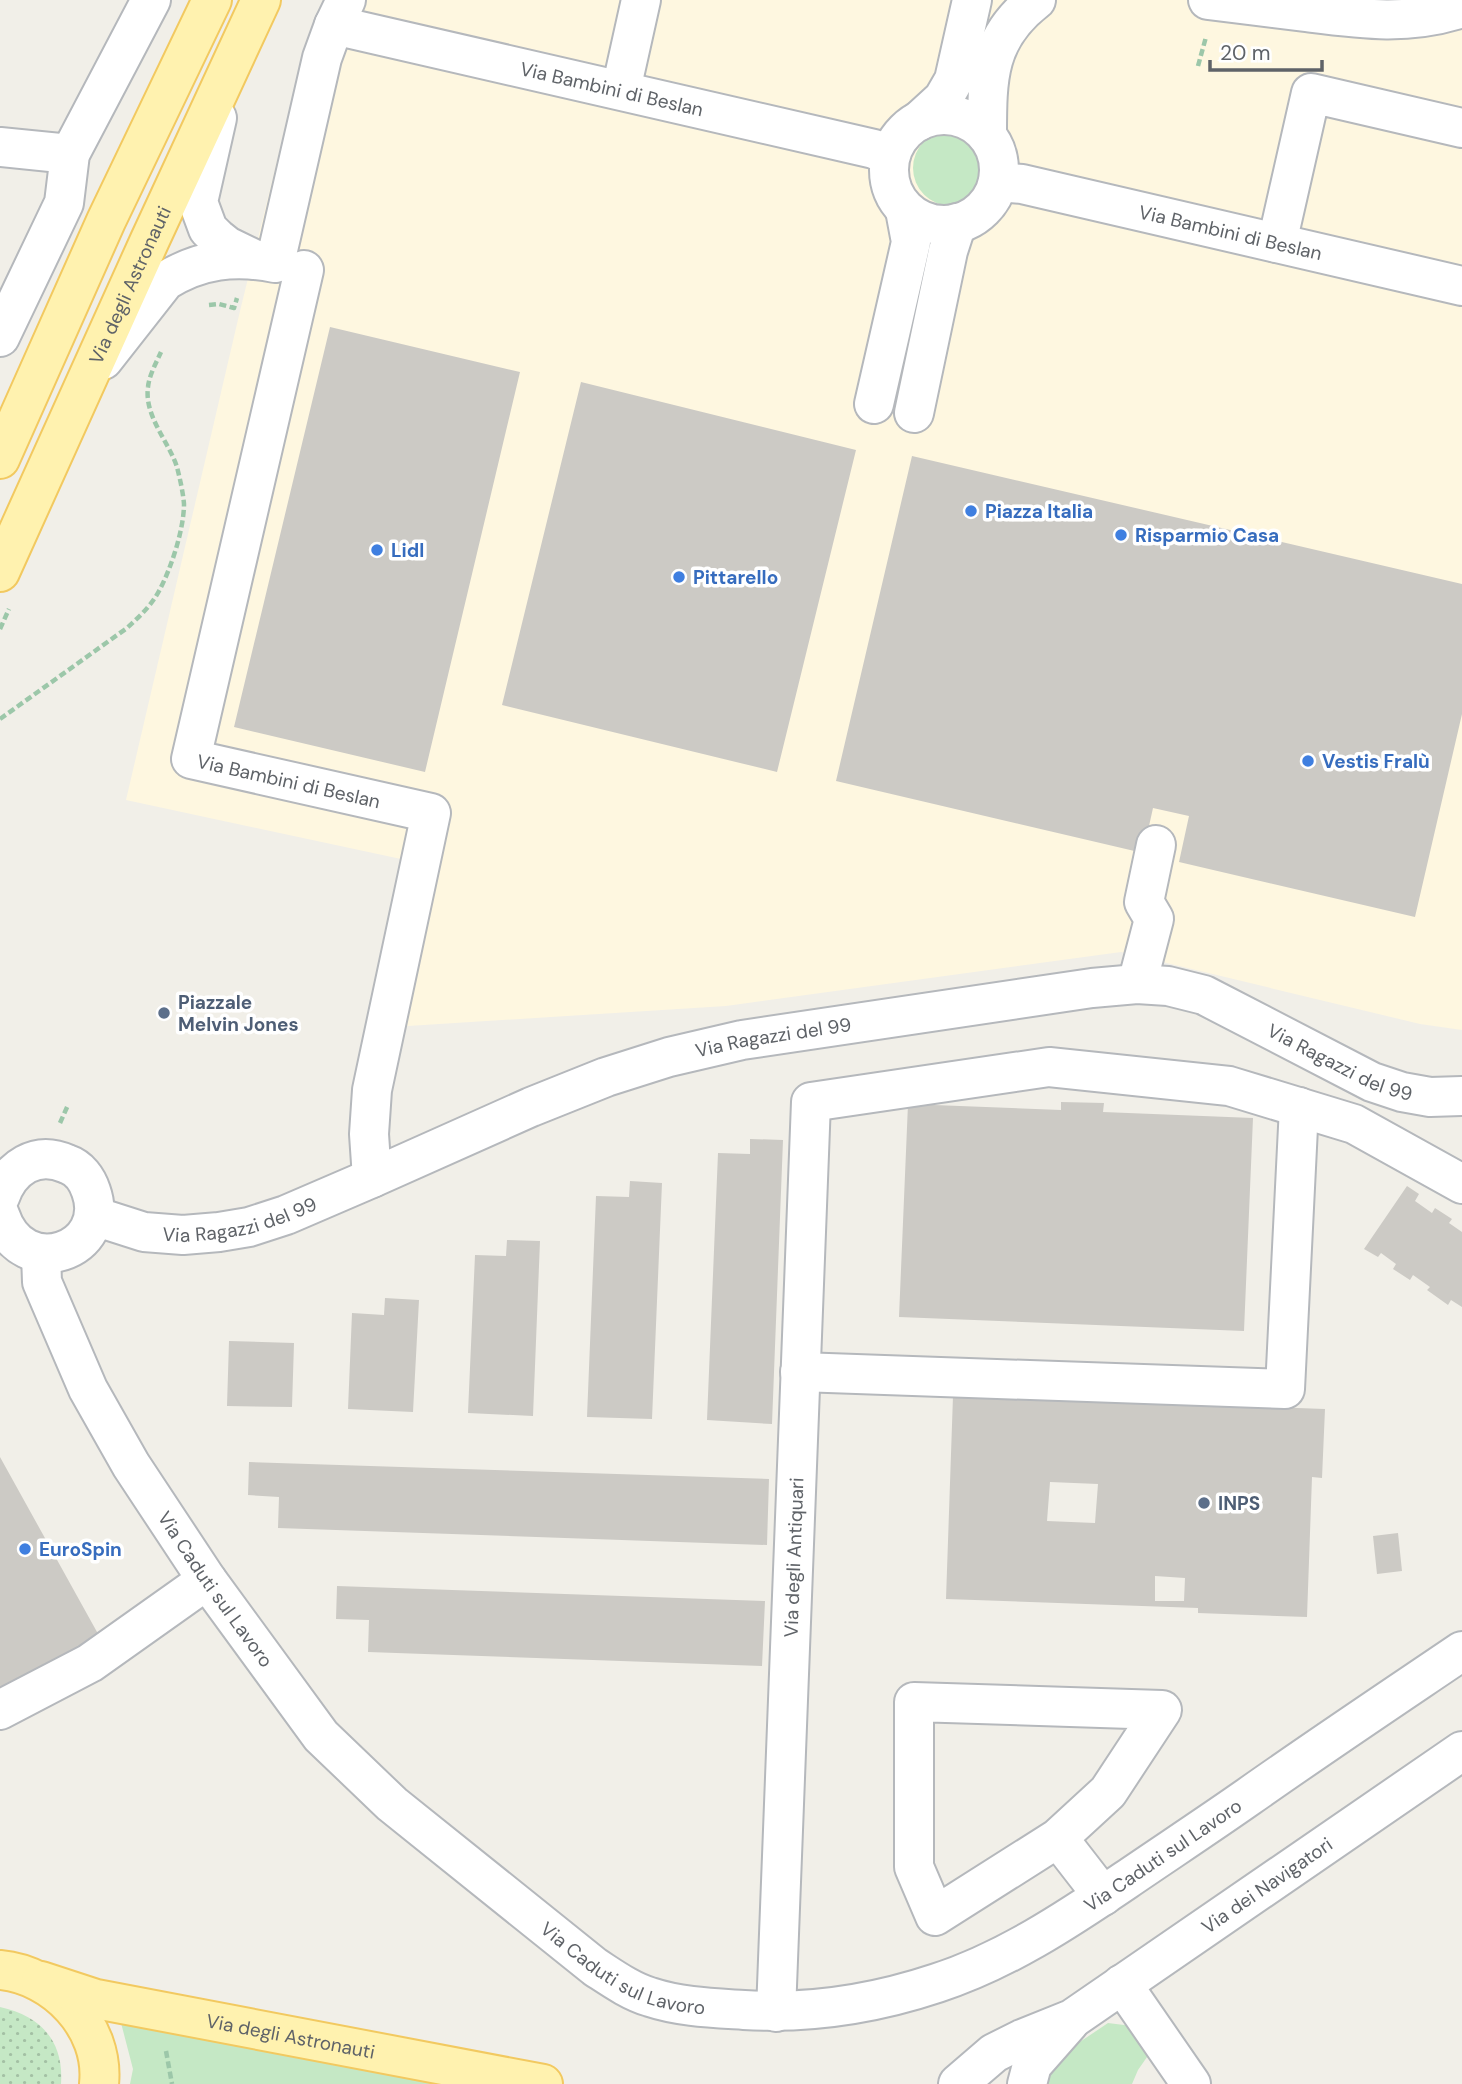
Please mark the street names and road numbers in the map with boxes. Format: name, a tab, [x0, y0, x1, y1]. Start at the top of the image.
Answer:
street label: Via Bambini di Beslan	[518, 56, 706, 122]
street label: Via Bambini di Beslan	[1136, 199, 1324, 266]
street label: Via degli Astronauti	[83, 202, 177, 368]
street label: Via Bambini di Beslan	[194, 749, 383, 814]
street label: Via Ragazzi del 99	[693, 1012, 853, 1063]
street label: Via Ragazzi del 99	[1263, 1018, 1414, 1107]
street label: Via Ragazzi del 99	[161, 1191, 320, 1248]
street label: Via degli Antiquari	[778, 1477, 810, 1638]
street label: Via Caduti sul Lavoro	[152, 1506, 279, 1672]
street label: Via Caduti sul Lavoro	[1079, 1793, 1247, 1918]
street label: Via dei Navigatori	[1197, 1832, 1337, 1939]
street label: Via Caduti sul Lavoro	[535, 1916, 706, 2020]
street label: Via degli Astronauti	[204, 2008, 377, 2065]

